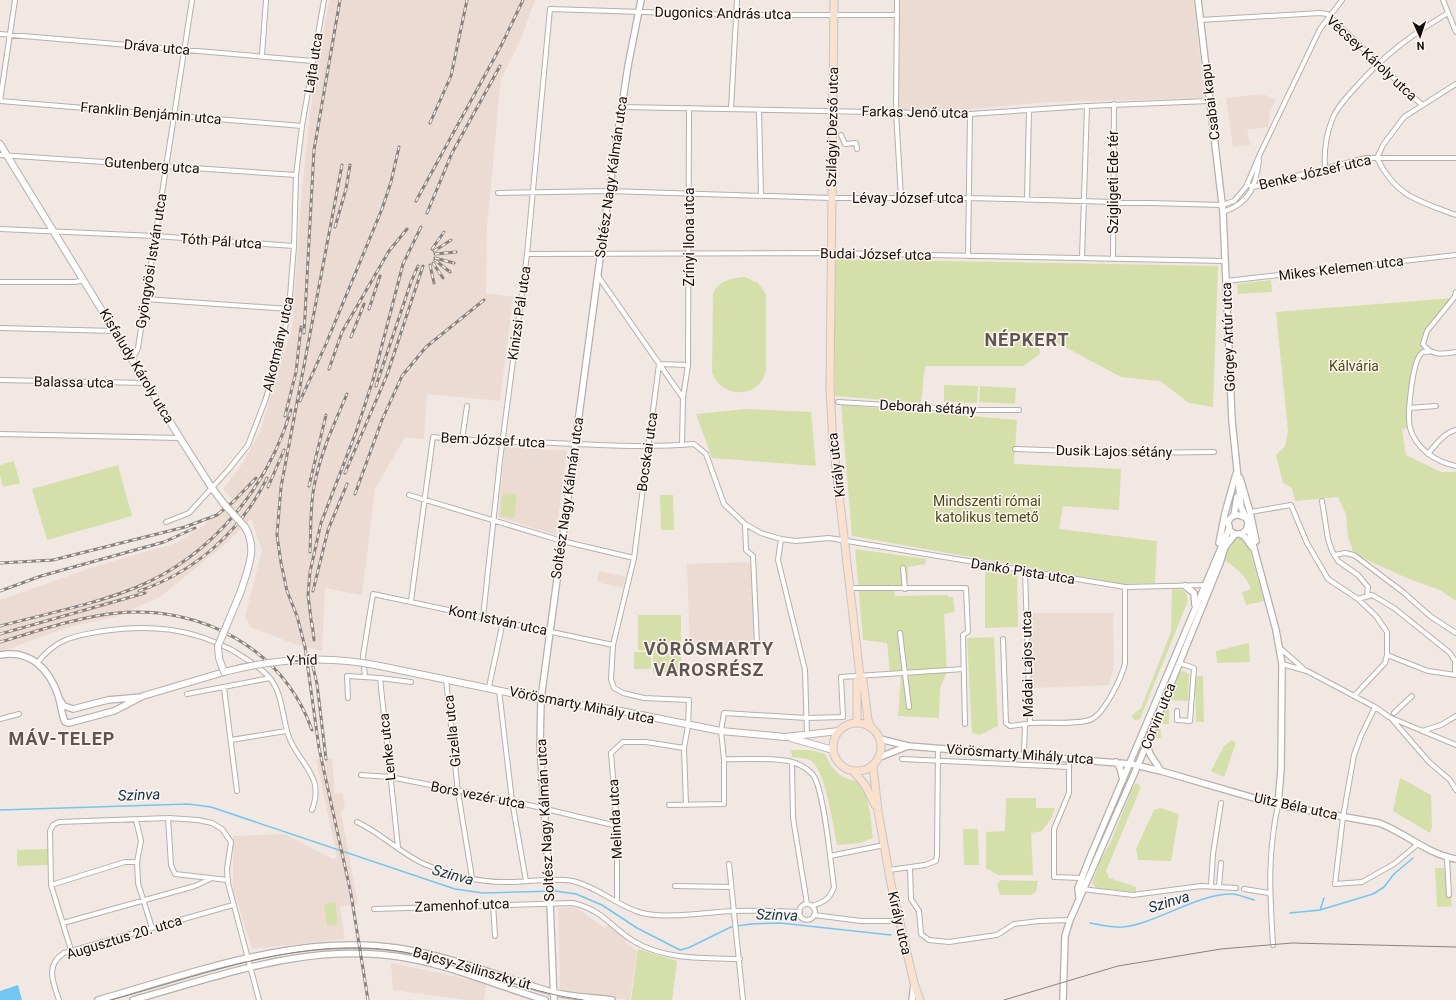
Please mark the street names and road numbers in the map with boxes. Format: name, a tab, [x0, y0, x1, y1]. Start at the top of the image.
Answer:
street label: Dugonics András utca	[655, 4, 791, 22]
street label: Vécsey Károly utca	[1323, 12, 1421, 104]
street label: Lajta utca	[300, 31, 326, 95]
street label: Dráva utca	[123, 36, 191, 58]
street label: Csabai kapu	[1197, 63, 1223, 141]
street label: Szilágyi Dezső utca	[823, 67, 841, 187]
street label: Soltész Nagy Kálmán utca	[592, 95, 630, 259]
street label: Franklin Benjámin utca	[80, 99, 222, 127]
street label: Farkas Jenő utca	[861, 103, 969, 121]
street label: Szigligeti Ede tér	[1105, 130, 1121, 234]
street label: Benke József utca	[1257, 151, 1373, 193]
street label: Gutenberg utca	[104, 154, 200, 176]
street label: Zrínyi Ilona utca	[681, 187, 697, 287]
street label: Lévay József utca	[852, 190, 964, 206]
street label: Gyöngyösi István utca	[132, 192, 170, 330]
street label: Tóth Pál utca	[180, 230, 262, 252]
street label: Budai József utca	[820, 245, 932, 263]
street label: Mikes Kelemen utca	[1278, 252, 1404, 284]
street label: Kinizsi Pál utca	[504, 265, 534, 361]
street label: Görgey Artúr utca	[1218, 282, 1238, 392]
street label: Alkotmány utca	[259, 295, 297, 393]
street label: Kisfaludy Károly utca	[96, 306, 178, 426]
street label: Balassa utca	[34, 373, 114, 391]
street label: Deborah sétány	[879, 396, 977, 418]
street label: Bocskai utca	[634, 411, 660, 493]
street label: Soltész Nagy Kálmán utca	[548, 416, 586, 580]
street label: Bem József utca	[440, 429, 546, 451]
street label: Király utca	[824, 432, 848, 498]
street label: Dusik Lajos sétány	[1056, 442, 1173, 460]
street label: Dankó Pista utca	[970, 555, 1076, 587]
street label: Kont István utca	[447, 602, 549, 638]
street label: Mádai Lajos utca	[1018, 611, 1036, 717]
street label: Y-híd	[286, 651, 318, 669]
street label: Corvin utca	[1137, 680, 1179, 752]
street label: Vörösmarty Mihály utca	[508, 683, 656, 727]
street label: Gizella utca	[440, 694, 464, 768]
street label: Lenke utca	[376, 712, 398, 782]
street label: Soltész Nagy Kálmán utca	[533, 738, 557, 902]
street label: Vörösmarty Mihály utca	[946, 741, 1094, 767]
street label: Bors vezér utca	[429, 778, 527, 812]
street label: Melinda utca	[605, 778, 625, 860]
street label: Uitz Béla utca	[1253, 789, 1339, 823]
street label: Király utca	[885, 890, 915, 956]
street label: Zamenhof utca	[414, 895, 510, 915]
street label: Augusztus 20. utca	[64, 912, 184, 962]
street label: Bajcsy-Zsilinszky út	[411, 944, 533, 993]

